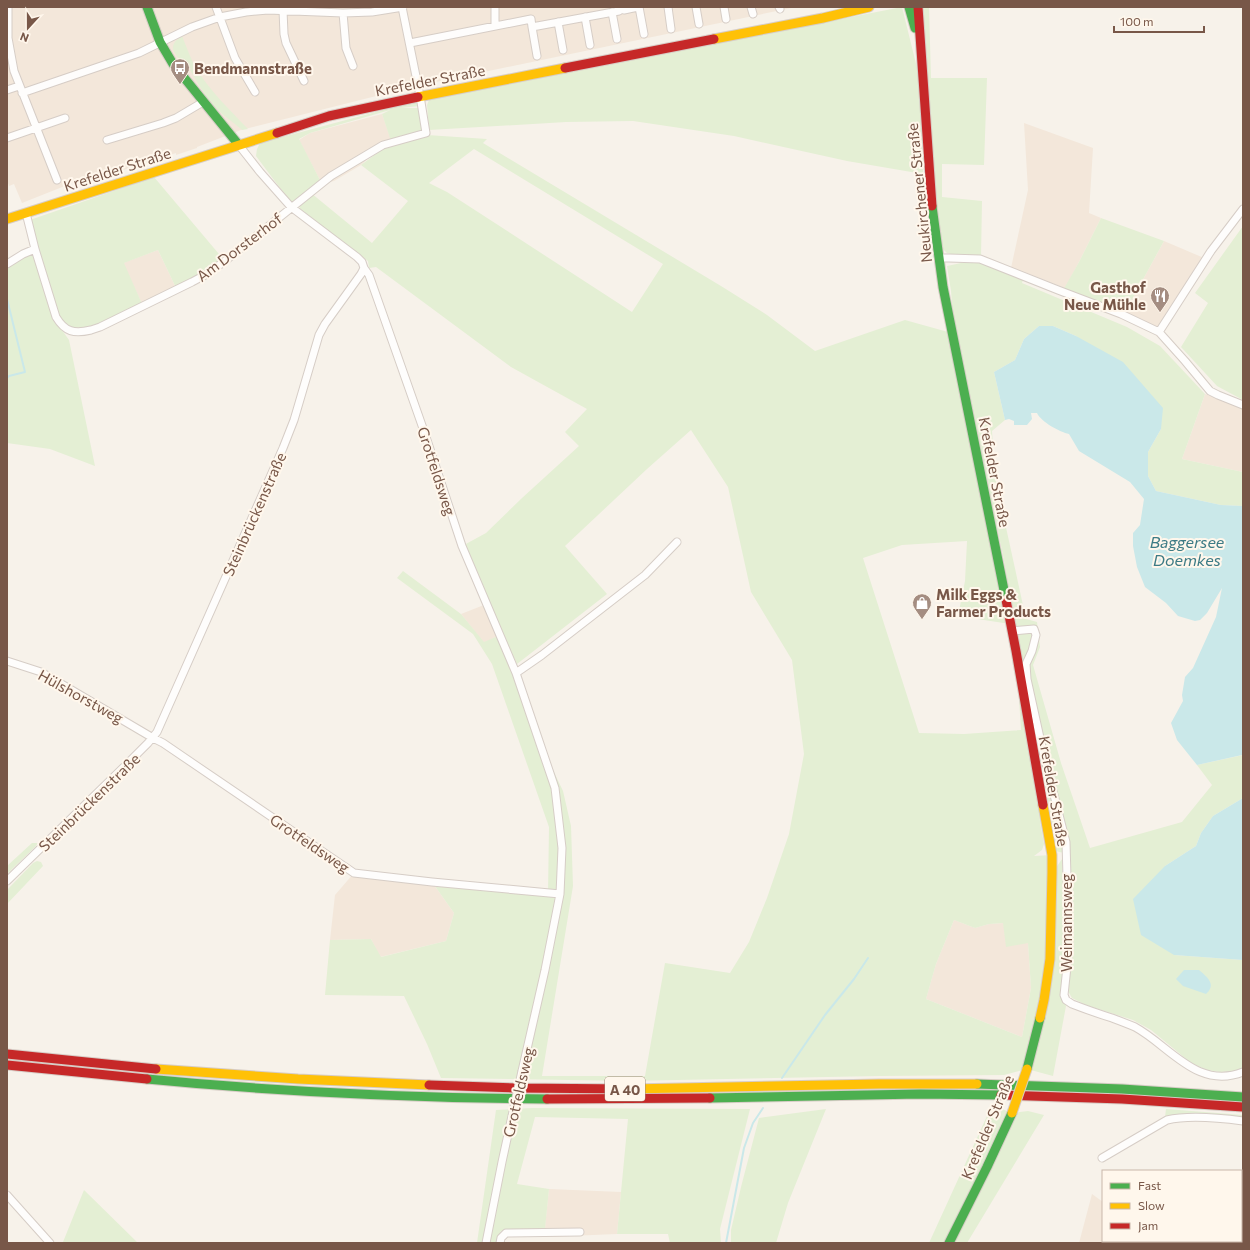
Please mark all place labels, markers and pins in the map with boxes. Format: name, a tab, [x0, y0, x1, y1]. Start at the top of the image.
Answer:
bus stop icon: Bendmannstraße	[169, 57, 191, 85]
place label: Bendmannstraße	[194, 59, 312, 77]
place label: Gasthof Neue Mühle	[1064, 278, 1147, 313]
restaurant icon: Gasthof Neue Mühle	[1149, 285, 1171, 313]
place label: Milk Eggs & Farmer Products	[936, 585, 1051, 620]
shop icon: Milk Eggs & Farmer Products	[911, 592, 933, 620]

